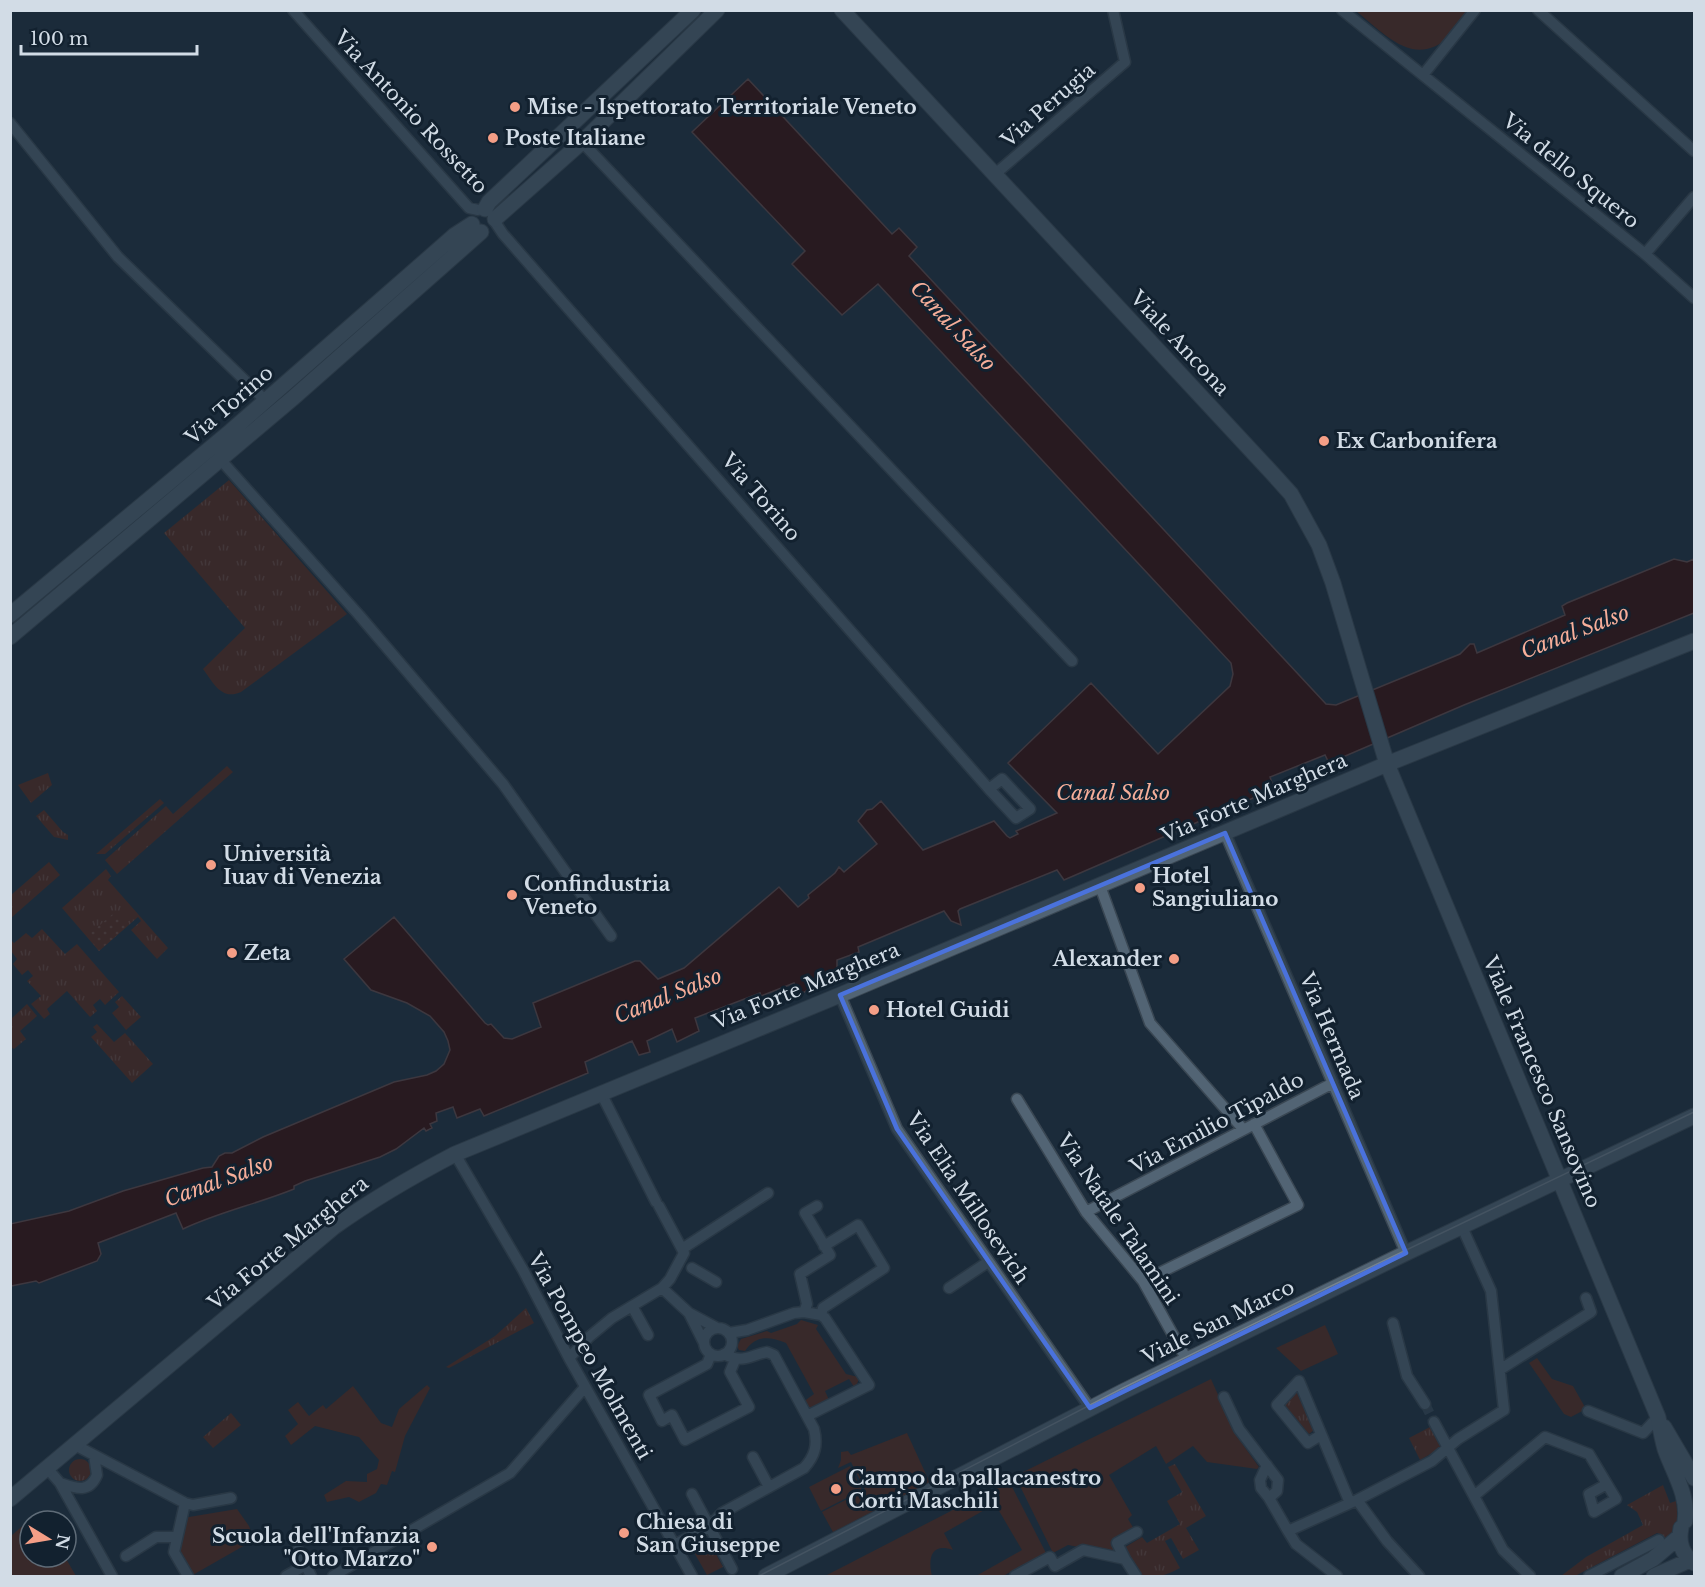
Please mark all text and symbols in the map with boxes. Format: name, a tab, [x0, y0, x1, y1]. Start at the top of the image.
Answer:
scale bar	[21, 18, 196, 56]
street label: Via Antonio Rossetto	[329, 25, 493, 198]
text: 100 m	[30, 28, 88, 50]
street label: Via Perugia	[995, 57, 1100, 153]
place label: Mise - Ispettorato Territoriale Veneto	[527, 95, 917, 119]
marker: Mise - Ispettorato Territoriale Veneto	[508, 100, 522, 114]
street label: Via dello Squero	[1497, 108, 1644, 233]
place label: Poste Italiane	[505, 126, 645, 150]
marker: Poste Italiane	[486, 131, 500, 145]
water label: Canal Salso	[905, 275, 1001, 377]
street label: Viale Ancona	[1125, 285, 1235, 401]
street label: Via Torino	[179, 360, 278, 450]
place label: Ex Carbonifera	[1336, 429, 1498, 453]
marker: Ex Carbonifera	[1317, 434, 1331, 448]
street label: Via Torino	[716, 447, 806, 546]
water label: Canal Salso	[1517, 599, 1633, 665]
street label: Via Forte Marghera	[1157, 748, 1351, 848]
water label: Canal Salso	[1056, 780, 1170, 806]
place label: Università Iuav di Venezia	[223, 842, 382, 889]
marker: Università Iuav di Venezia	[204, 858, 218, 872]
place label: Hotel Sangiuliano	[1152, 864, 1278, 911]
place label: Confindustria Veneto	[523, 872, 671, 919]
marker: Hotel Sangiuliano	[1133, 881, 1147, 895]
marker: Confindustria Veneto	[505, 888, 519, 902]
street label: Via Forte Marghera	[708, 937, 904, 1035]
place label: Zeta	[244, 941, 291, 965]
marker: Zeta	[225, 946, 239, 960]
place label: Alexander	[1052, 947, 1162, 971]
marker: Alexander	[1167, 952, 1181, 966]
street label: Viale Francesco Sansovino	[1478, 952, 1606, 1211]
water label: Canal Salso	[610, 963, 726, 1029]
street label: Via Hermada	[1294, 968, 1370, 1104]
place label: Hotel Guidi	[886, 998, 1009, 1022]
marker: Hotel Guidi	[867, 1003, 881, 1017]
street label: Via Emilio Tipaldo	[1125, 1067, 1308, 1179]
street label: Via Elia Millosevich	[901, 1107, 1035, 1289]
street label: Via Natale Talamini	[1051, 1128, 1184, 1309]
water label: Canal Salso	[161, 1149, 277, 1213]
street label: Via Forte Marghera	[202, 1170, 374, 1316]
street label: Via Pompeo Molmenti	[523, 1248, 657, 1464]
street label: Viale San Marco	[1137, 1275, 1298, 1370]
place label: Campo da pallacanestro Corti Maschili	[848, 1466, 1101, 1513]
marker: Campo da pallacanestro Corti Maschili	[829, 1482, 843, 1496]
north arrow	[18, 1509, 78, 1569]
place label: Chiesa di San Giuseppe	[636, 1510, 780, 1557]
place label: Scuola dell'Infanzia "Otto Marzo"	[212, 1524, 421, 1571]
marker: Chiesa di San Giuseppe	[617, 1526, 631, 1540]
text: N	[51, 1533, 74, 1551]
marker: Scuola dell'Infanzia "Otto Marzo"	[425, 1540, 439, 1554]

